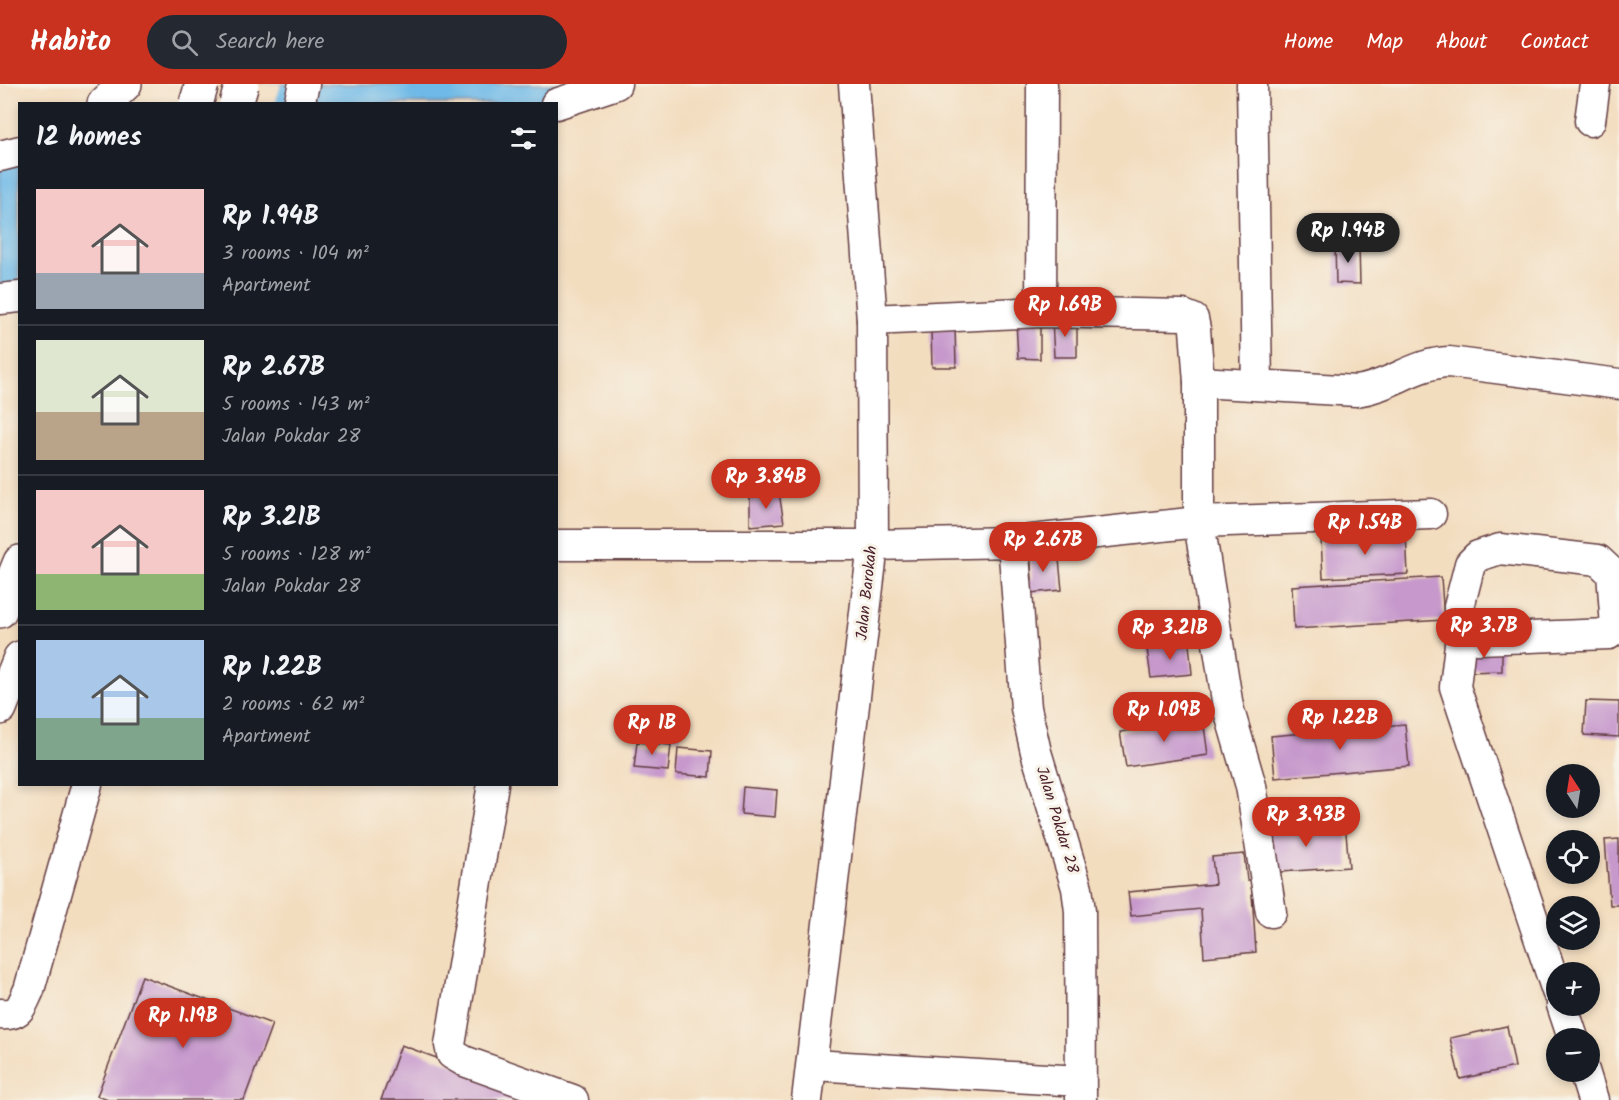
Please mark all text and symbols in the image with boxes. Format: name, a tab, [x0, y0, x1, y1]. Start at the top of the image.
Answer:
search box	[147, 15, 567, 69]
text: Habito	[30, 20, 111, 65]
text: Search here	[216, 25, 325, 60]
icon: search	[168, 26, 201, 59]
text: Home	[1284, 26, 1333, 59]
text: Map	[1366, 26, 1403, 59]
text: About	[1436, 26, 1487, 59]
text: Contact	[1520, 26, 1589, 59]
text: 12 homes	[36, 117, 142, 159]
icon: filters	[507, 122, 540, 155]
text: Rp 1.94B	[222, 196, 319, 238]
icon: home	[84, 213, 156, 285]
pin: Rp 1.94B	[1286, 213, 1410, 264]
text: Rp 1.94B	[1311, 216, 1385, 248]
text: 3 rooms · 104 m²	[222, 238, 369, 270]
text: Apartment	[222, 270, 311, 302]
pin: Rp 1.69B	[1003, 287, 1127, 338]
text: Rp 1.69B	[1028, 290, 1102, 322]
text: Rp 2.67B	[222, 347, 326, 389]
icon: home	[84, 364, 156, 436]
text: 5 rooms · 143 m²	[222, 389, 370, 421]
text: Jalan Pokdar 28	[222, 421, 361, 453]
pin: Rp 3.84B	[704, 459, 828, 510]
text: Rp 3.84B	[725, 462, 807, 494]
text: Rp 3.21B	[222, 497, 321, 539]
pin: Rp 1.54B	[1303, 505, 1427, 556]
text: Rp 1.54B	[1328, 508, 1402, 540]
icon: home	[84, 514, 156, 586]
pin: Rp 2.67B	[981, 522, 1105, 573]
text: Rp 2.67B	[1003, 525, 1083, 557]
text: 5 rooms · 128 m²	[222, 539, 371, 571]
street label: Jalan Barokah	[850, 544, 884, 642]
text: Jalan Pokdar 28	[222, 571, 361, 603]
pin: Rp 3.7B	[1429, 608, 1539, 659]
pin: Rp 3.21B	[1108, 610, 1232, 661]
text: Rp 3.7B	[1450, 611, 1518, 643]
text: Rp 3.21B	[1132, 613, 1208, 645]
text: Rp 1.22B	[222, 647, 322, 689]
icon: home	[84, 664, 156, 736]
text: 2 rooms · 62 m²	[222, 689, 364, 721]
pin: Rp 1.09B	[1102, 692, 1226, 743]
text: Rp 1.09B	[1127, 695, 1201, 727]
pin: Rp 1.22B	[1278, 700, 1402, 751]
text: Rp 1.22B	[1301, 703, 1379, 735]
pin: Rp 1B	[610, 705, 694, 756]
text: Rp 1B	[628, 708, 677, 740]
text: Apartment	[222, 721, 311, 753]
street label: Jalan Pokdar 28	[1029, 763, 1085, 877]
north arrow	[1546, 764, 1600, 818]
map controls	[1546, 764, 1600, 1082]
pin: Rp 3.93B	[1244, 797, 1368, 848]
text: Rp 3.93B	[1266, 800, 1346, 832]
button: locate	[1546, 830, 1600, 884]
button: layers	[1546, 896, 1600, 950]
button: +	[1546, 962, 1600, 1016]
pin: Rp 1.19B	[121, 998, 245, 1049]
text: Rp 1.19B	[148, 1001, 218, 1033]
button: −	[1546, 1028, 1600, 1082]

